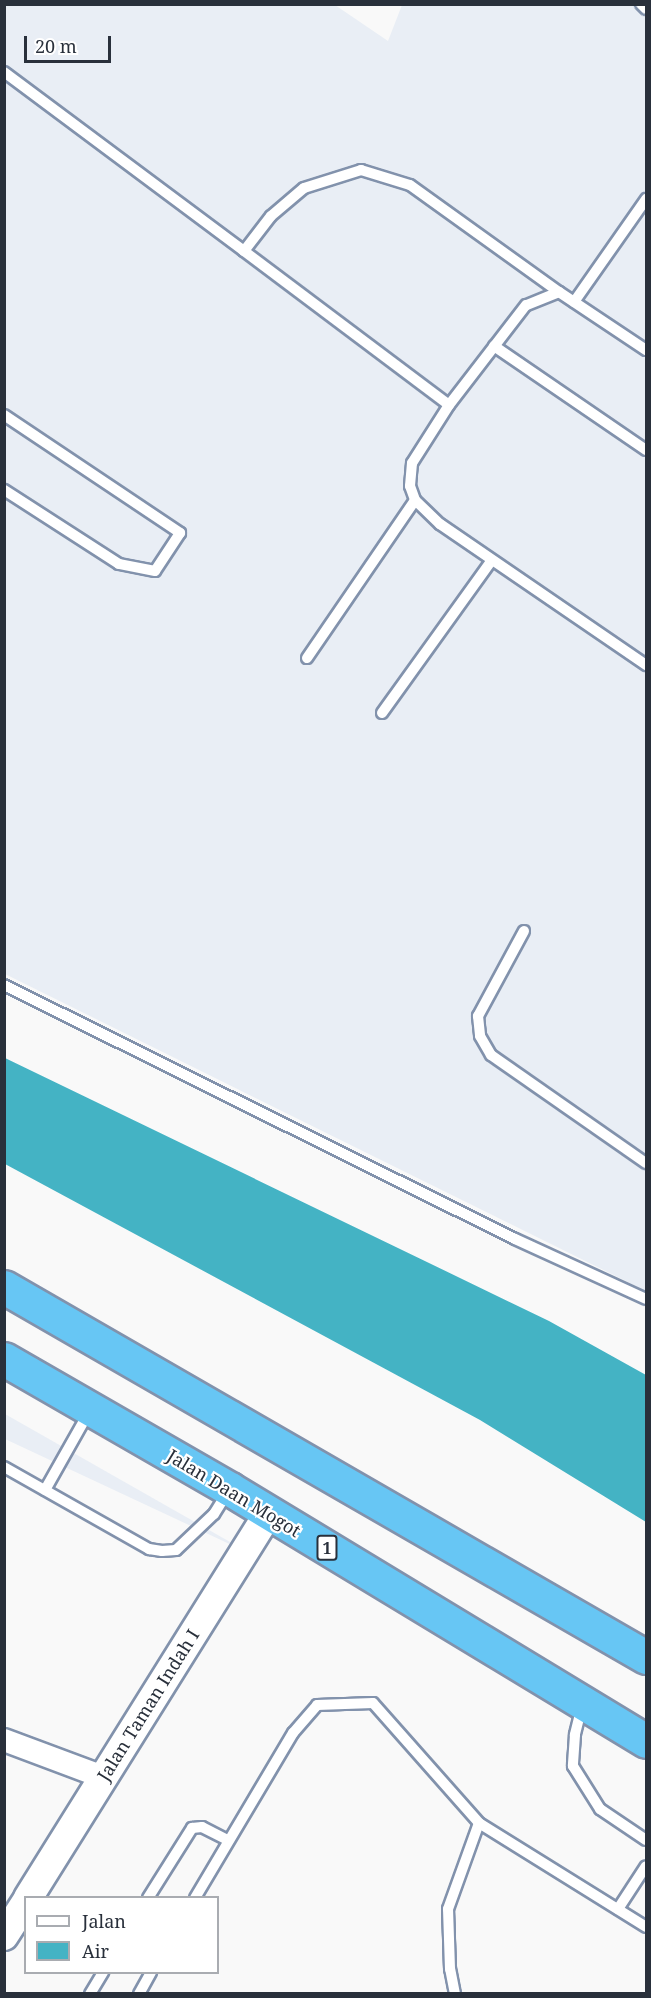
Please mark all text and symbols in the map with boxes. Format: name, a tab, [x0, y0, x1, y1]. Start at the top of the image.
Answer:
scale bar	[27, 24, 114, 62]
text: 20 m	[35, 34, 77, 58]
street label: Jalan Daan Mogot	[163, 1445, 305, 1541]
road number: 1	[315, 1535, 339, 1561]
street label: Jalan Taman Indah I	[93, 1625, 203, 1785]
legend	[24, 1896, 219, 1974]
text: Jalan	[82, 1909, 126, 1933]
text: Air	[82, 1939, 109, 1963]

